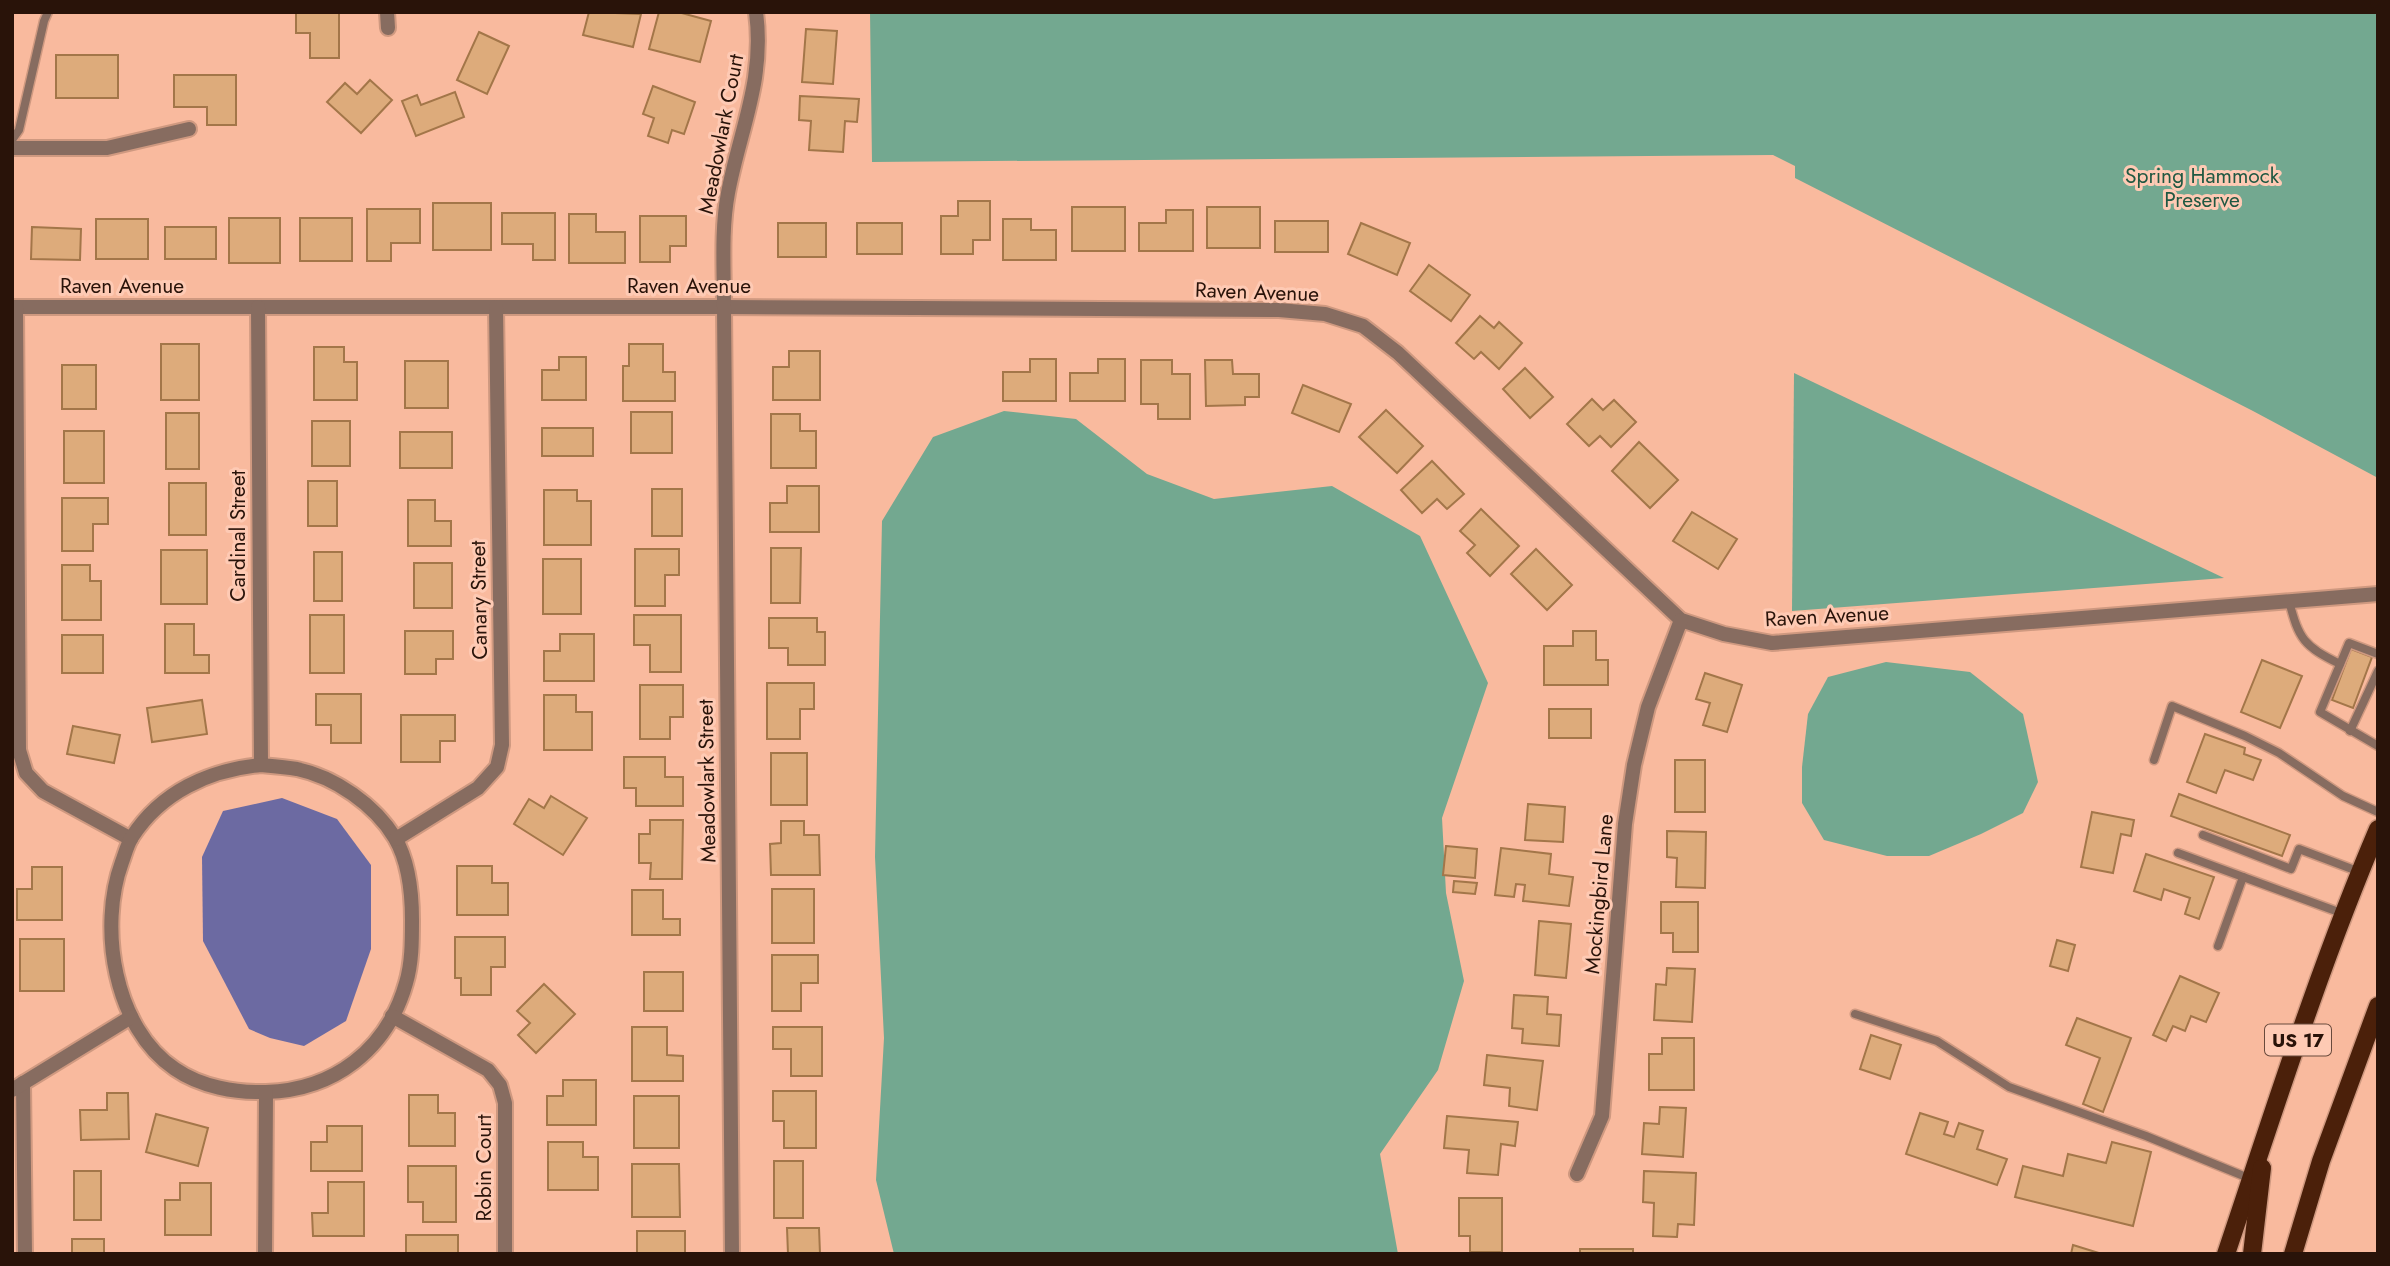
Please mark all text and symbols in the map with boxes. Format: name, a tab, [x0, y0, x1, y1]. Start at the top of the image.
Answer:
street label: Meadowlark Court	[691, 52, 751, 216]
park label: Spring Hammock Preserve	[2125, 161, 2280, 215]
street label: Raven Avenue	[60, 271, 184, 301]
street label: Raven Avenue	[627, 271, 751, 301]
street label: Raven Avenue	[1194, 275, 1320, 309]
street label: Cardinal Street	[223, 470, 253, 602]
street label: Canary Street	[463, 540, 495, 660]
street label: Raven Avenue	[1764, 598, 1890, 634]
street label: Meadowlark Street	[691, 699, 723, 863]
street label: Mockingbird Lane	[1577, 813, 1621, 975]
road number: US 17	[2265, 1024, 2331, 1056]
street label: Robin Court	[469, 1114, 499, 1222]

